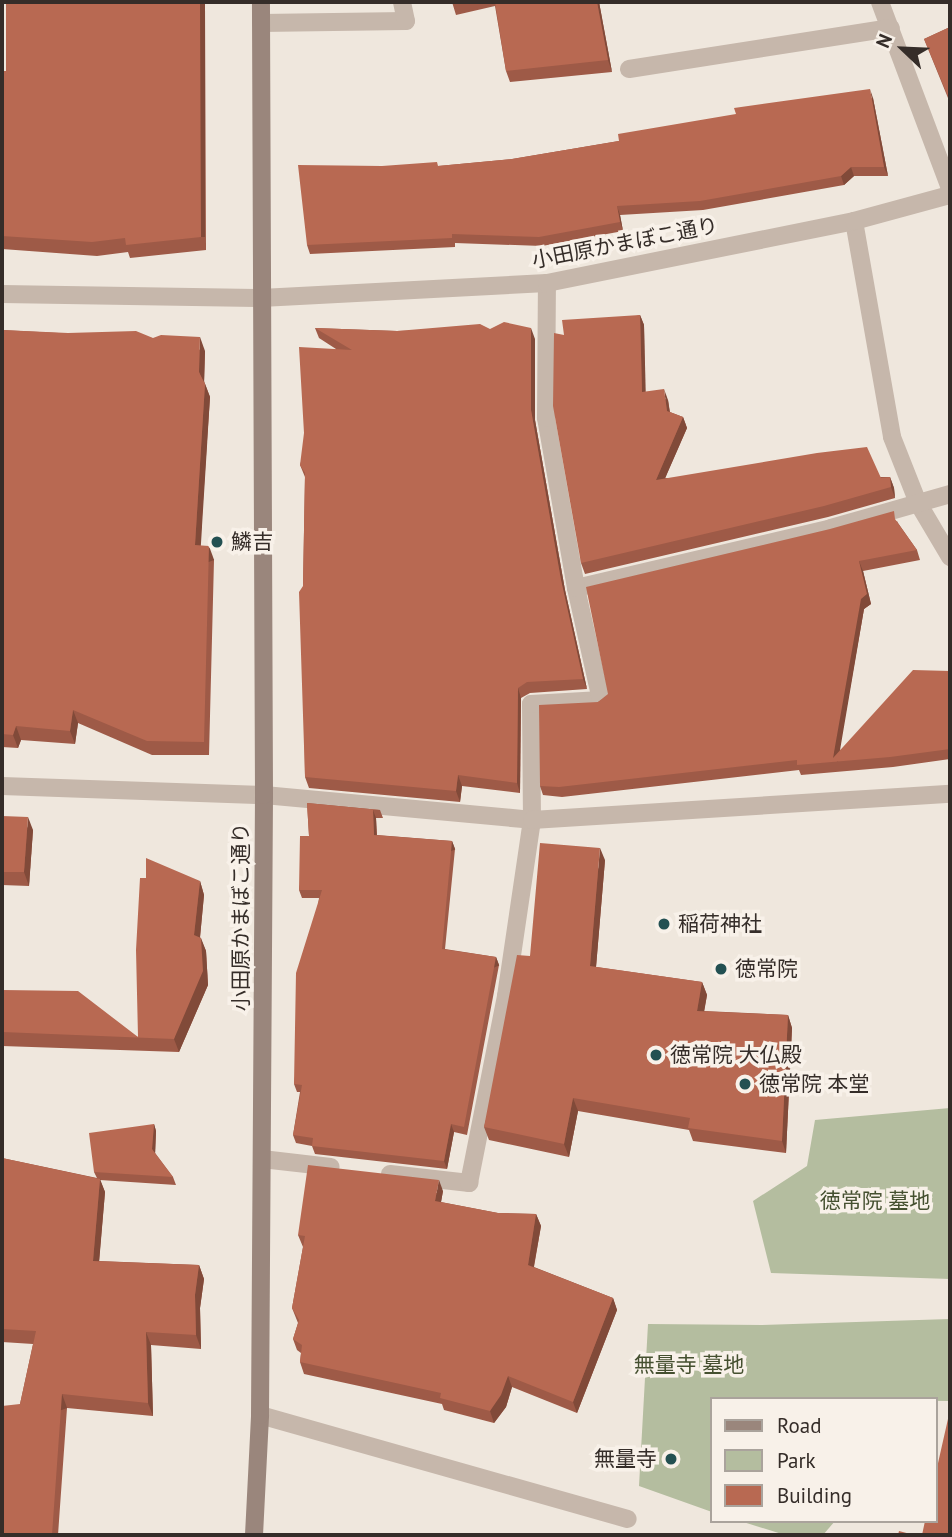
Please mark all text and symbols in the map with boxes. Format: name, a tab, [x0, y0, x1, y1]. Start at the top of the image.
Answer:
north arrow	[868, 14, 938, 84]
text: N	[870, 30, 897, 51]
street label: 小田原かまぼこ通り	[530, 213, 720, 273]
place label: 鱗吉	[231, 529, 273, 555]
marker: 鱗吉	[209, 534, 225, 550]
street label: 小田原かまぼこ通り	[228, 823, 254, 1011]
place label: 稲荷神社	[678, 911, 762, 937]
marker: 稲荷神社	[656, 916, 672, 932]
place label: 徳常院	[735, 956, 798, 982]
marker: 徳常院	[713, 961, 729, 977]
place label: 徳常院 大仏殿	[670, 1042, 802, 1068]
marker: 徳常院 大仏殿	[648, 1047, 664, 1063]
place label: 徳常院 本堂	[759, 1071, 870, 1097]
marker: 徳常院 本堂	[737, 1076, 753, 1092]
park label: 徳常院 墓地	[820, 1188, 930, 1214]
park label: 無量寺 墓地	[634, 1352, 744, 1378]
legend	[710, 1397, 938, 1523]
text: Road	[777, 1412, 821, 1439]
place label: 無量寺	[594, 1446, 657, 1472]
text: Park	[777, 1447, 816, 1474]
marker: 無量寺	[663, 1451, 679, 1467]
text: Building	[777, 1482, 852, 1509]

